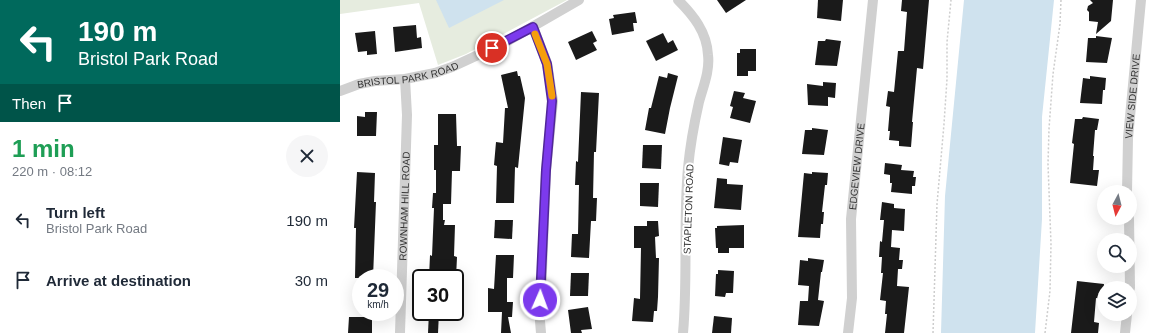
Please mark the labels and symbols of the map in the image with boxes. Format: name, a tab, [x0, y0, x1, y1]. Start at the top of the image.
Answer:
pin	[475, 31, 509, 65]
street label: VIEW SIDE DRIVE	[1123, 53, 1142, 139]
street label: BRISTOL PARK ROAD	[356, 60, 460, 90]
street label: EDGEVIEW DRIVE	[847, 122, 867, 211]
street label: ROWNHAM HILL ROAD	[397, 151, 412, 261]
street label: STAPLETON ROAD	[681, 164, 696, 254]
north arrow	[1097, 185, 1137, 225]
speed limit sign: 30	[412, 269, 464, 321]
position arrow	[519, 279, 561, 321]

